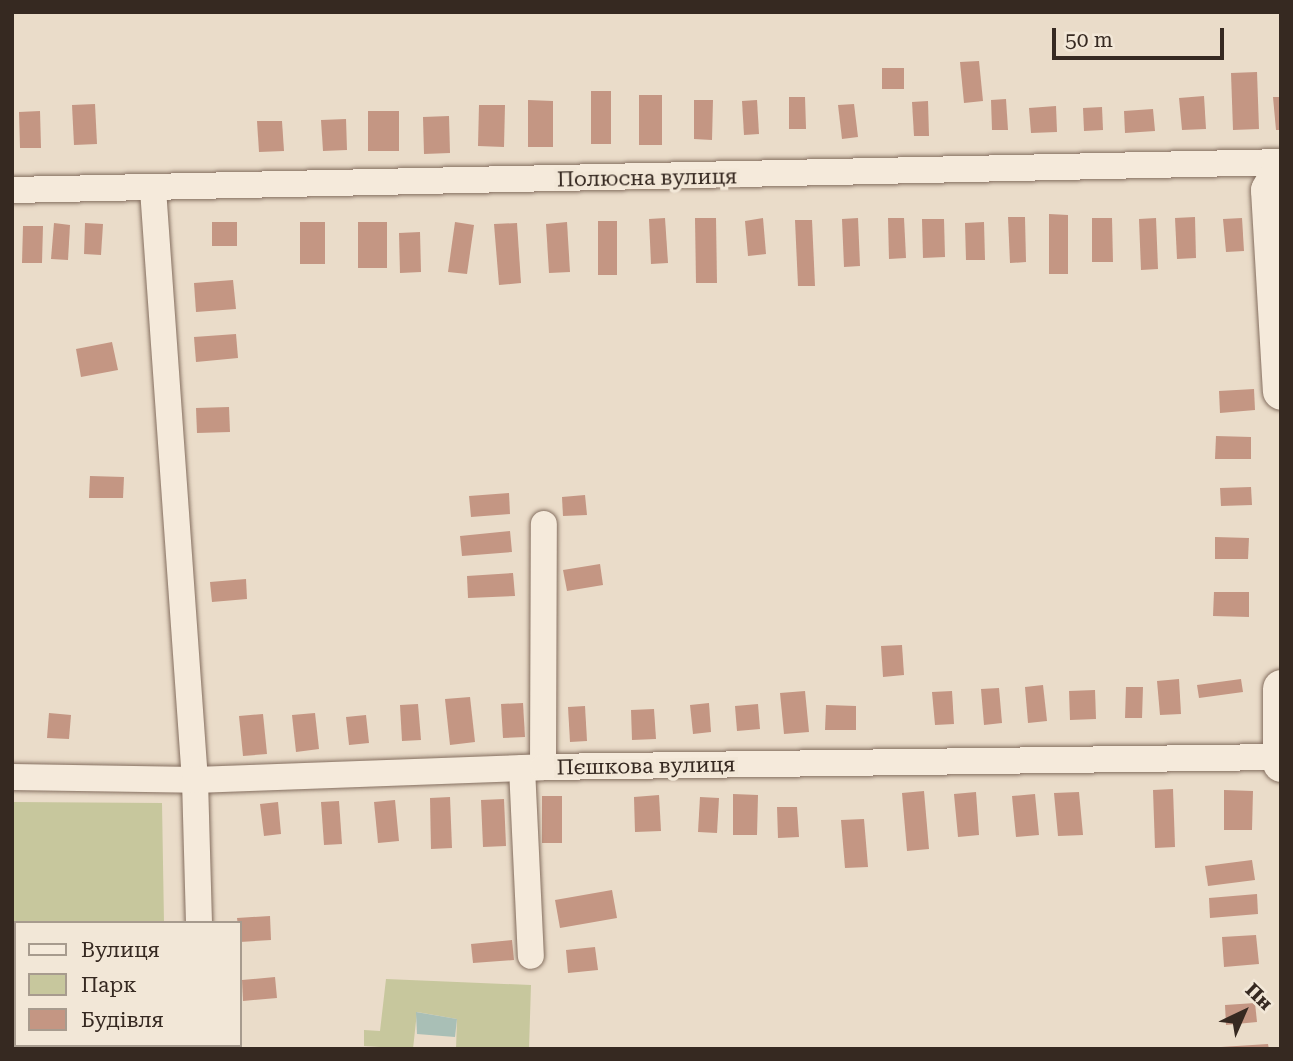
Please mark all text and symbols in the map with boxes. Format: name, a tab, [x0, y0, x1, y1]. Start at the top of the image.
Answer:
scale bar	[1055, 14, 1226, 58]
text: 50 m	[1065, 28, 1113, 52]
street label: Полюсна вулиця	[557, 164, 737, 192]
street label: Пєшкова вулиця	[556, 752, 736, 780]
legend	[14, 921, 242, 1047]
text: Вулиця	[81, 938, 160, 962]
text: Парк	[81, 973, 137, 997]
north arrow	[1209, 977, 1279, 1047]
text: Пн	[1241, 978, 1277, 1015]
text: Будівля	[81, 1008, 164, 1032]

